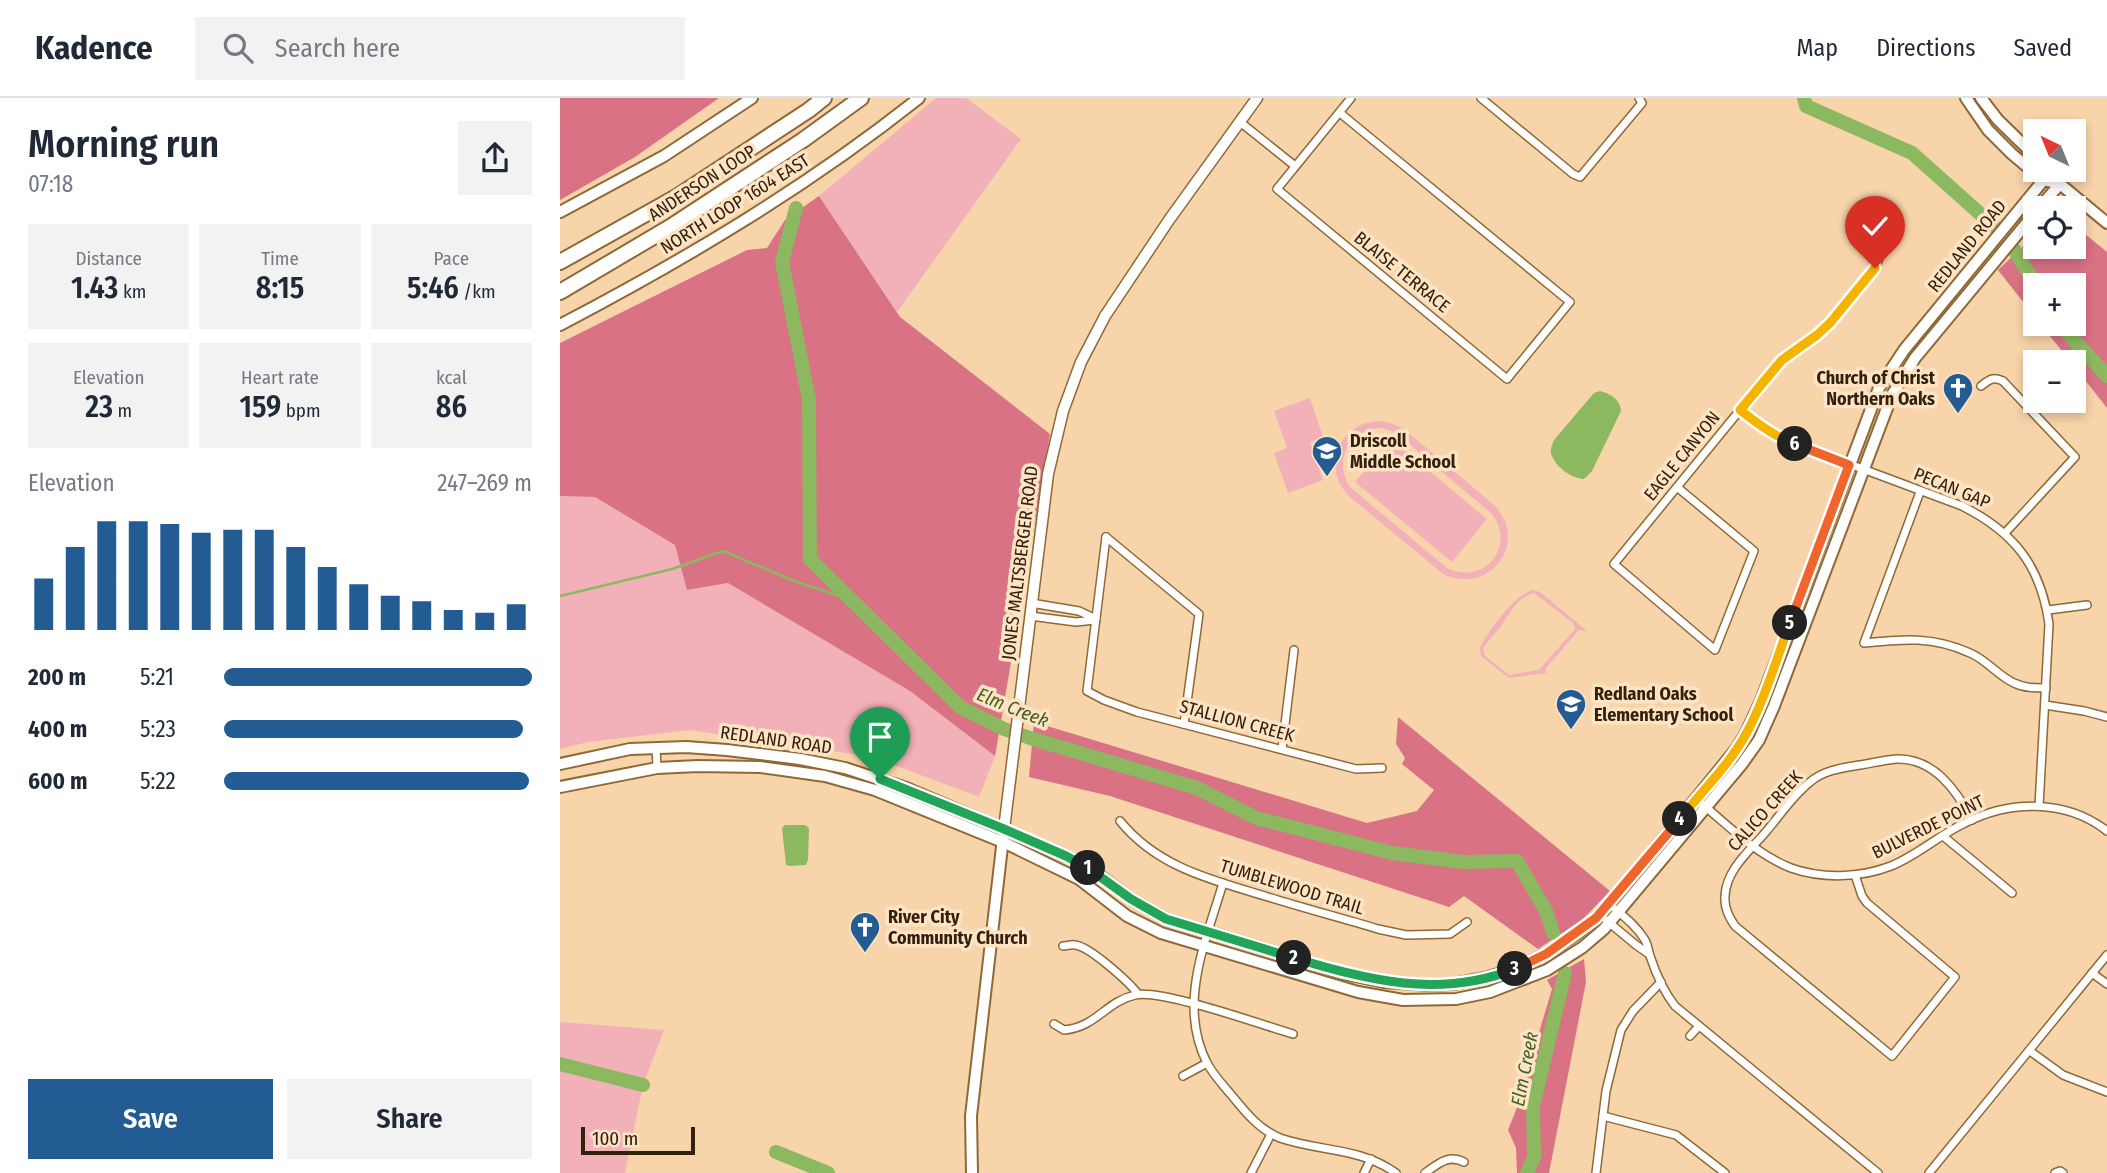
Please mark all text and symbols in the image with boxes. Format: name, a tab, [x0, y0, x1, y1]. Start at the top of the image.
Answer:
search box	[195, 17, 685, 80]
text: Kadence	[35, 28, 153, 68]
icon: search	[219, 29, 257, 67]
text: Search here	[275, 33, 400, 64]
text: Map	[1797, 34, 1838, 62]
text: Directions	[1876, 34, 1975, 62]
text: Saved	[2013, 34, 2072, 62]
north arrow	[2023, 119, 2086, 182]
map controls	[2023, 119, 2086, 413]
text: Morning run	[28, 121, 219, 167]
button: share	[458, 121, 532, 195]
street label: ANDERSON LOOP	[644, 140, 760, 226]
street label: NORTH LOOP 1604 EAST	[656, 149, 814, 259]
text: 07:18	[28, 170, 73, 198]
street label: REDLAND ROAD	[1923, 195, 2011, 297]
pin	[1845, 196, 1905, 268]
button: locate	[2023, 196, 2086, 259]
icon: check	[1856, 207, 1894, 245]
street label: BLAISE TERRACE	[1350, 227, 1454, 317]
text: Distance	[75, 247, 142, 270]
text: Time	[261, 247, 299, 270]
text: Pace	[434, 247, 469, 270]
text: 1.43	[71, 270, 118, 306]
text: 8:15	[256, 270, 304, 306]
text: 5:46	[407, 270, 459, 306]
button: +	[2023, 273, 2086, 336]
text: km	[118, 280, 146, 303]
text: /km	[459, 280, 496, 303]
button: −	[2023, 350, 2086, 413]
text: Elevation	[73, 366, 144, 389]
text: Heart rate	[241, 366, 319, 389]
text: kcal	[436, 366, 467, 389]
place label: Church of Christ Northern Oaks	[1816, 367, 1936, 410]
church icon: Church of Christ Northern Oaks	[1941, 371, 1975, 415]
text: 23	[85, 389, 113, 425]
text: 159	[239, 389, 281, 425]
text: 86	[436, 389, 467, 425]
text: m	[113, 399, 132, 422]
text: bpm	[281, 399, 321, 422]
street label: EAGLE CANYON	[1639, 407, 1725, 505]
pin: 6	[1778, 426, 1812, 462]
place label: Driscoll Middle School	[1350, 430, 1456, 473]
text: 6	[1790, 432, 1799, 455]
school or university icon: Driscoll Middle School	[1310, 434, 1344, 478]
street label: PECAN GAP	[1911, 463, 1993, 513]
street label: JONES MALTSBERGER ROAD	[997, 465, 1043, 661]
text: Elevation	[28, 469, 115, 497]
text: 247–269 m	[437, 469, 532, 497]
pin: 5	[1772, 606, 1808, 640]
text: 5	[1785, 611, 1794, 634]
text: 200 m	[28, 663, 86, 691]
text: 5:21	[140, 663, 174, 691]
water label: Elm Creek	[974, 683, 1052, 732]
place label: Redland Oaks Elementary School	[1594, 683, 1733, 726]
school or university icon: Redland Oaks Elementary School	[1554, 687, 1588, 731]
street label: STALLION CREEK	[1177, 695, 1297, 747]
pin	[850, 707, 910, 779]
text: 400 m	[28, 715, 87, 743]
text: 5:23	[140, 715, 176, 743]
icon: arrive	[861, 718, 899, 756]
street label: REDLAND ROAD	[719, 721, 833, 759]
street label: CALICO CREEK	[1723, 766, 1807, 856]
text: 600 m	[28, 767, 87, 795]
text: 5:22	[140, 767, 176, 795]
street label: BULVERDE POINT	[1868, 790, 1988, 864]
pin: 4	[1662, 802, 1698, 836]
text: 4	[1675, 807, 1684, 830]
pin: 1	[1070, 850, 1106, 886]
street label: TUMBLEWOOD TRAIL	[1218, 855, 1367, 919]
text: 1	[1083, 856, 1092, 879]
place label: River City Community Church	[888, 906, 1028, 949]
church icon: River City Community Church	[848, 910, 882, 954]
pin: 2	[1276, 940, 1312, 976]
text: 2	[1289, 946, 1298, 969]
pin: 3	[1497, 952, 1532, 986]
text: 3	[1510, 957, 1519, 980]
water label: Elm Creek	[1506, 1030, 1543, 1108]
button: Save	[28, 1079, 273, 1159]
button: Share	[287, 1079, 532, 1159]
scale bar	[581, 1124, 695, 1156]
text: 100 m	[592, 1127, 638, 1150]

